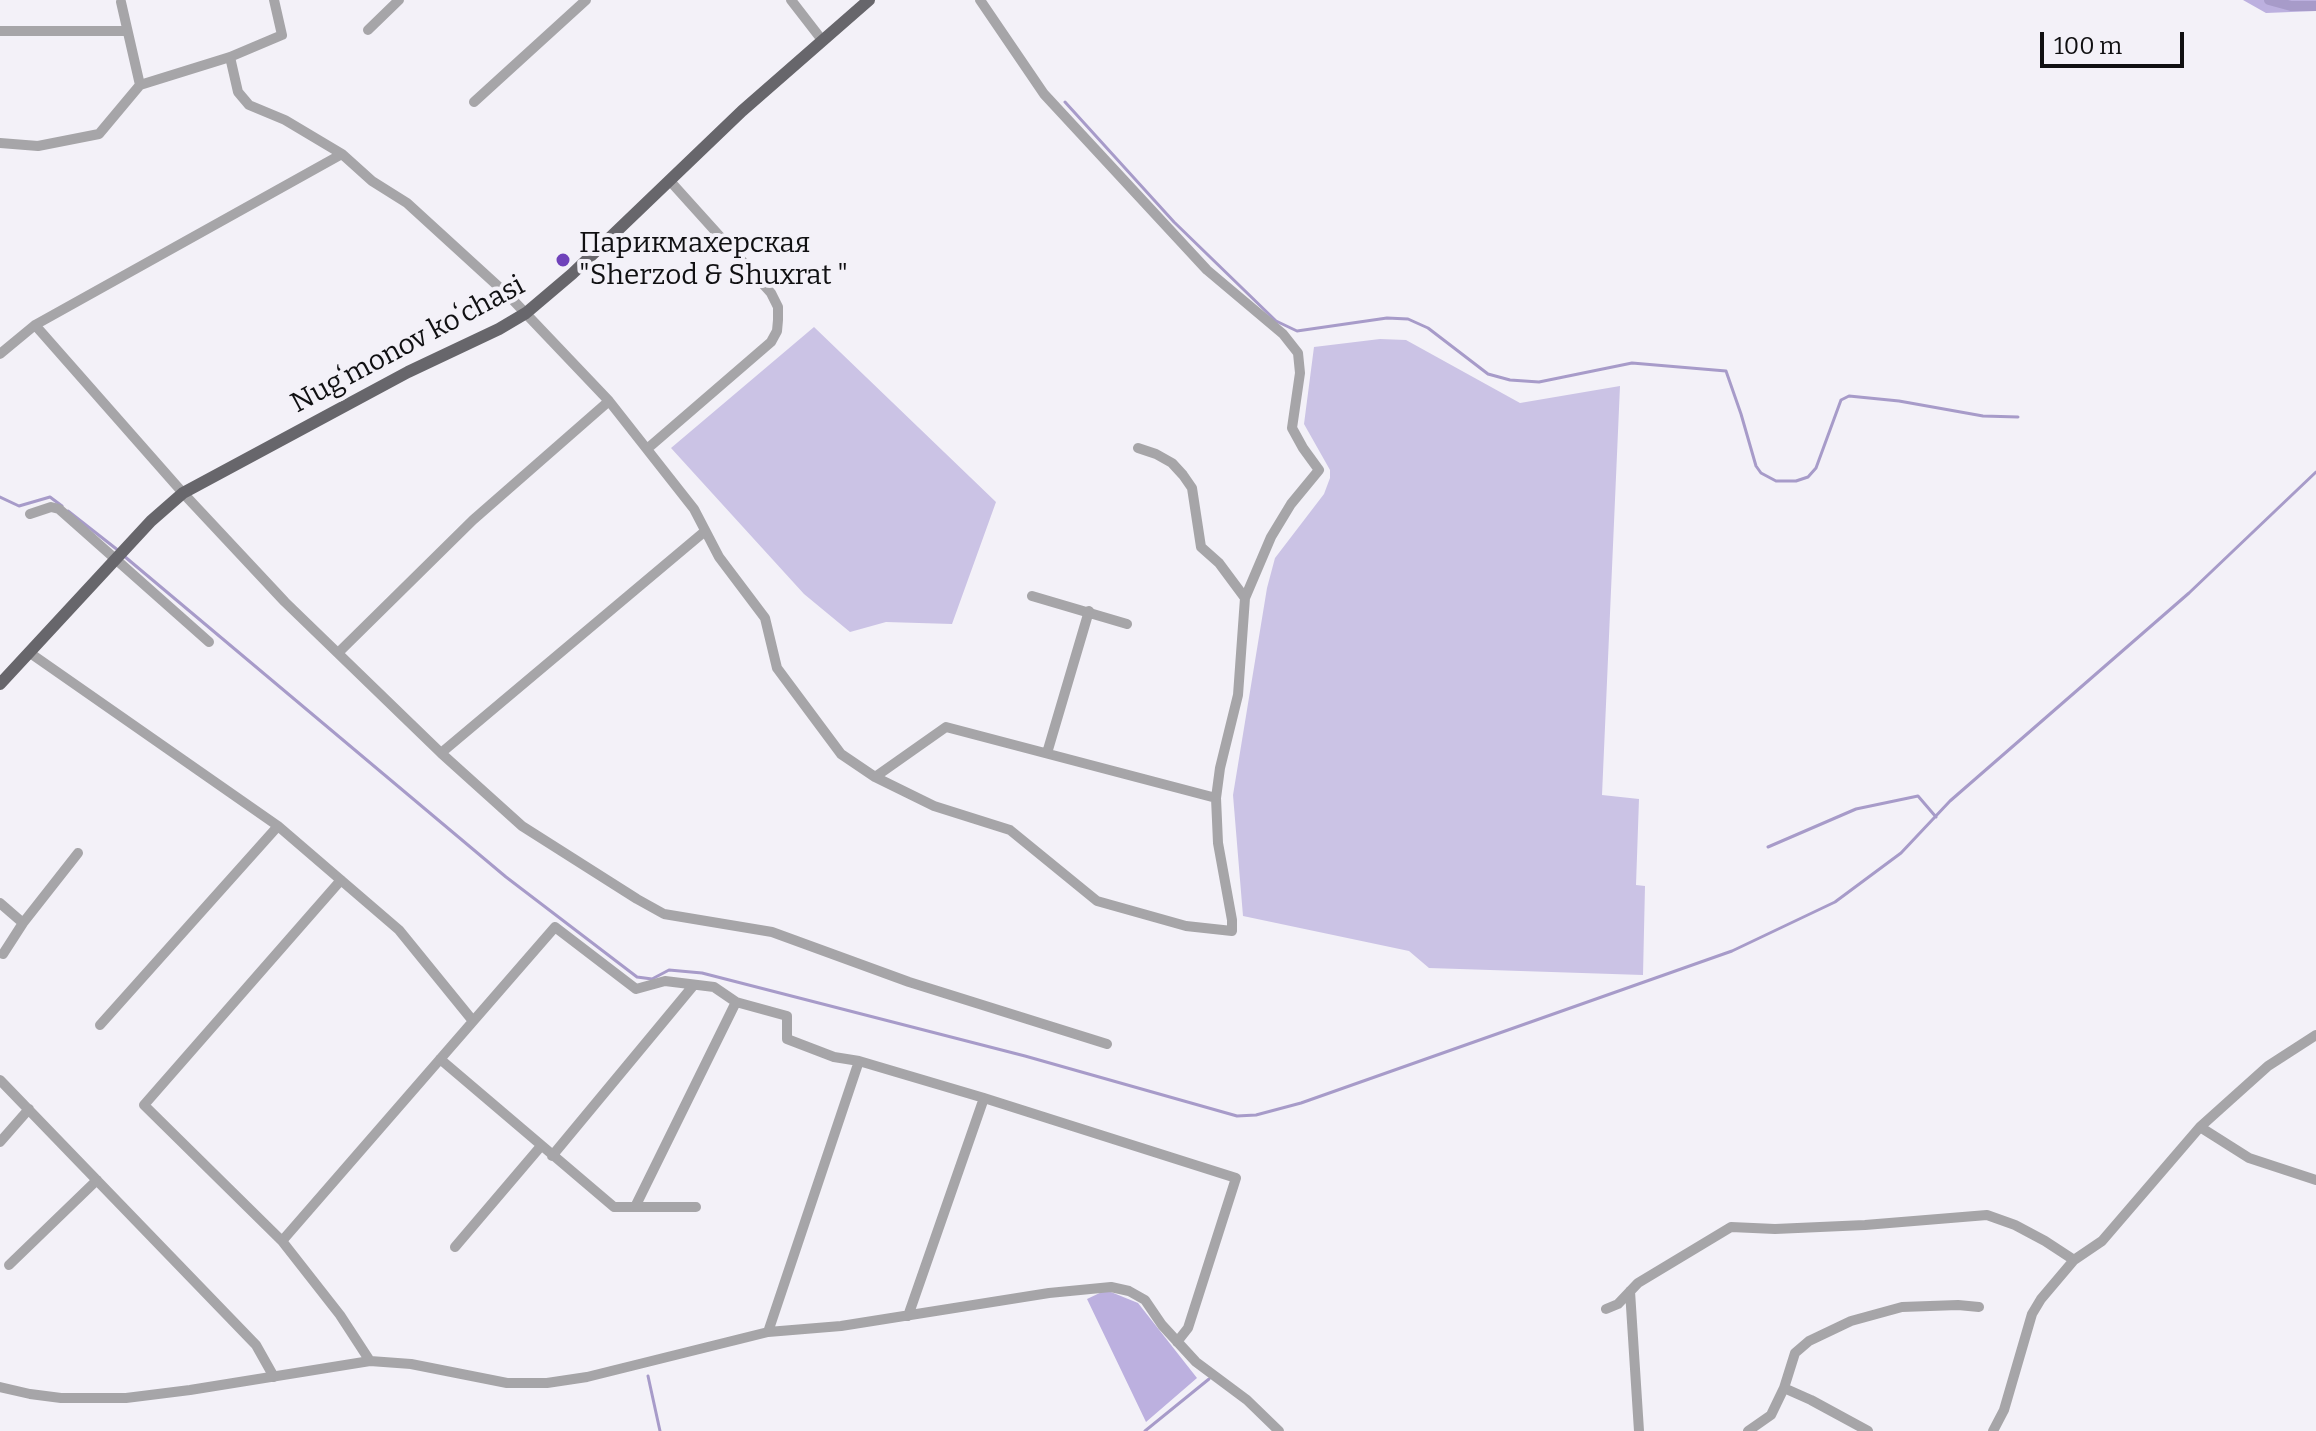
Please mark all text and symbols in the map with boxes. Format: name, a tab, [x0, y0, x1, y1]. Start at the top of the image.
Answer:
scale bar	[2044, 16, 2188, 66]
text: 100 m	[2054, 32, 2122, 60]
place label: Парикмахерская "Sherzod & Shuxrat "	[579, 227, 848, 293]
marker: Парикмахерская "Sherzod & Shuxrat "	[554, 251, 572, 269]
street label: Nugʻmonov koʻchasi	[285, 269, 531, 421]

